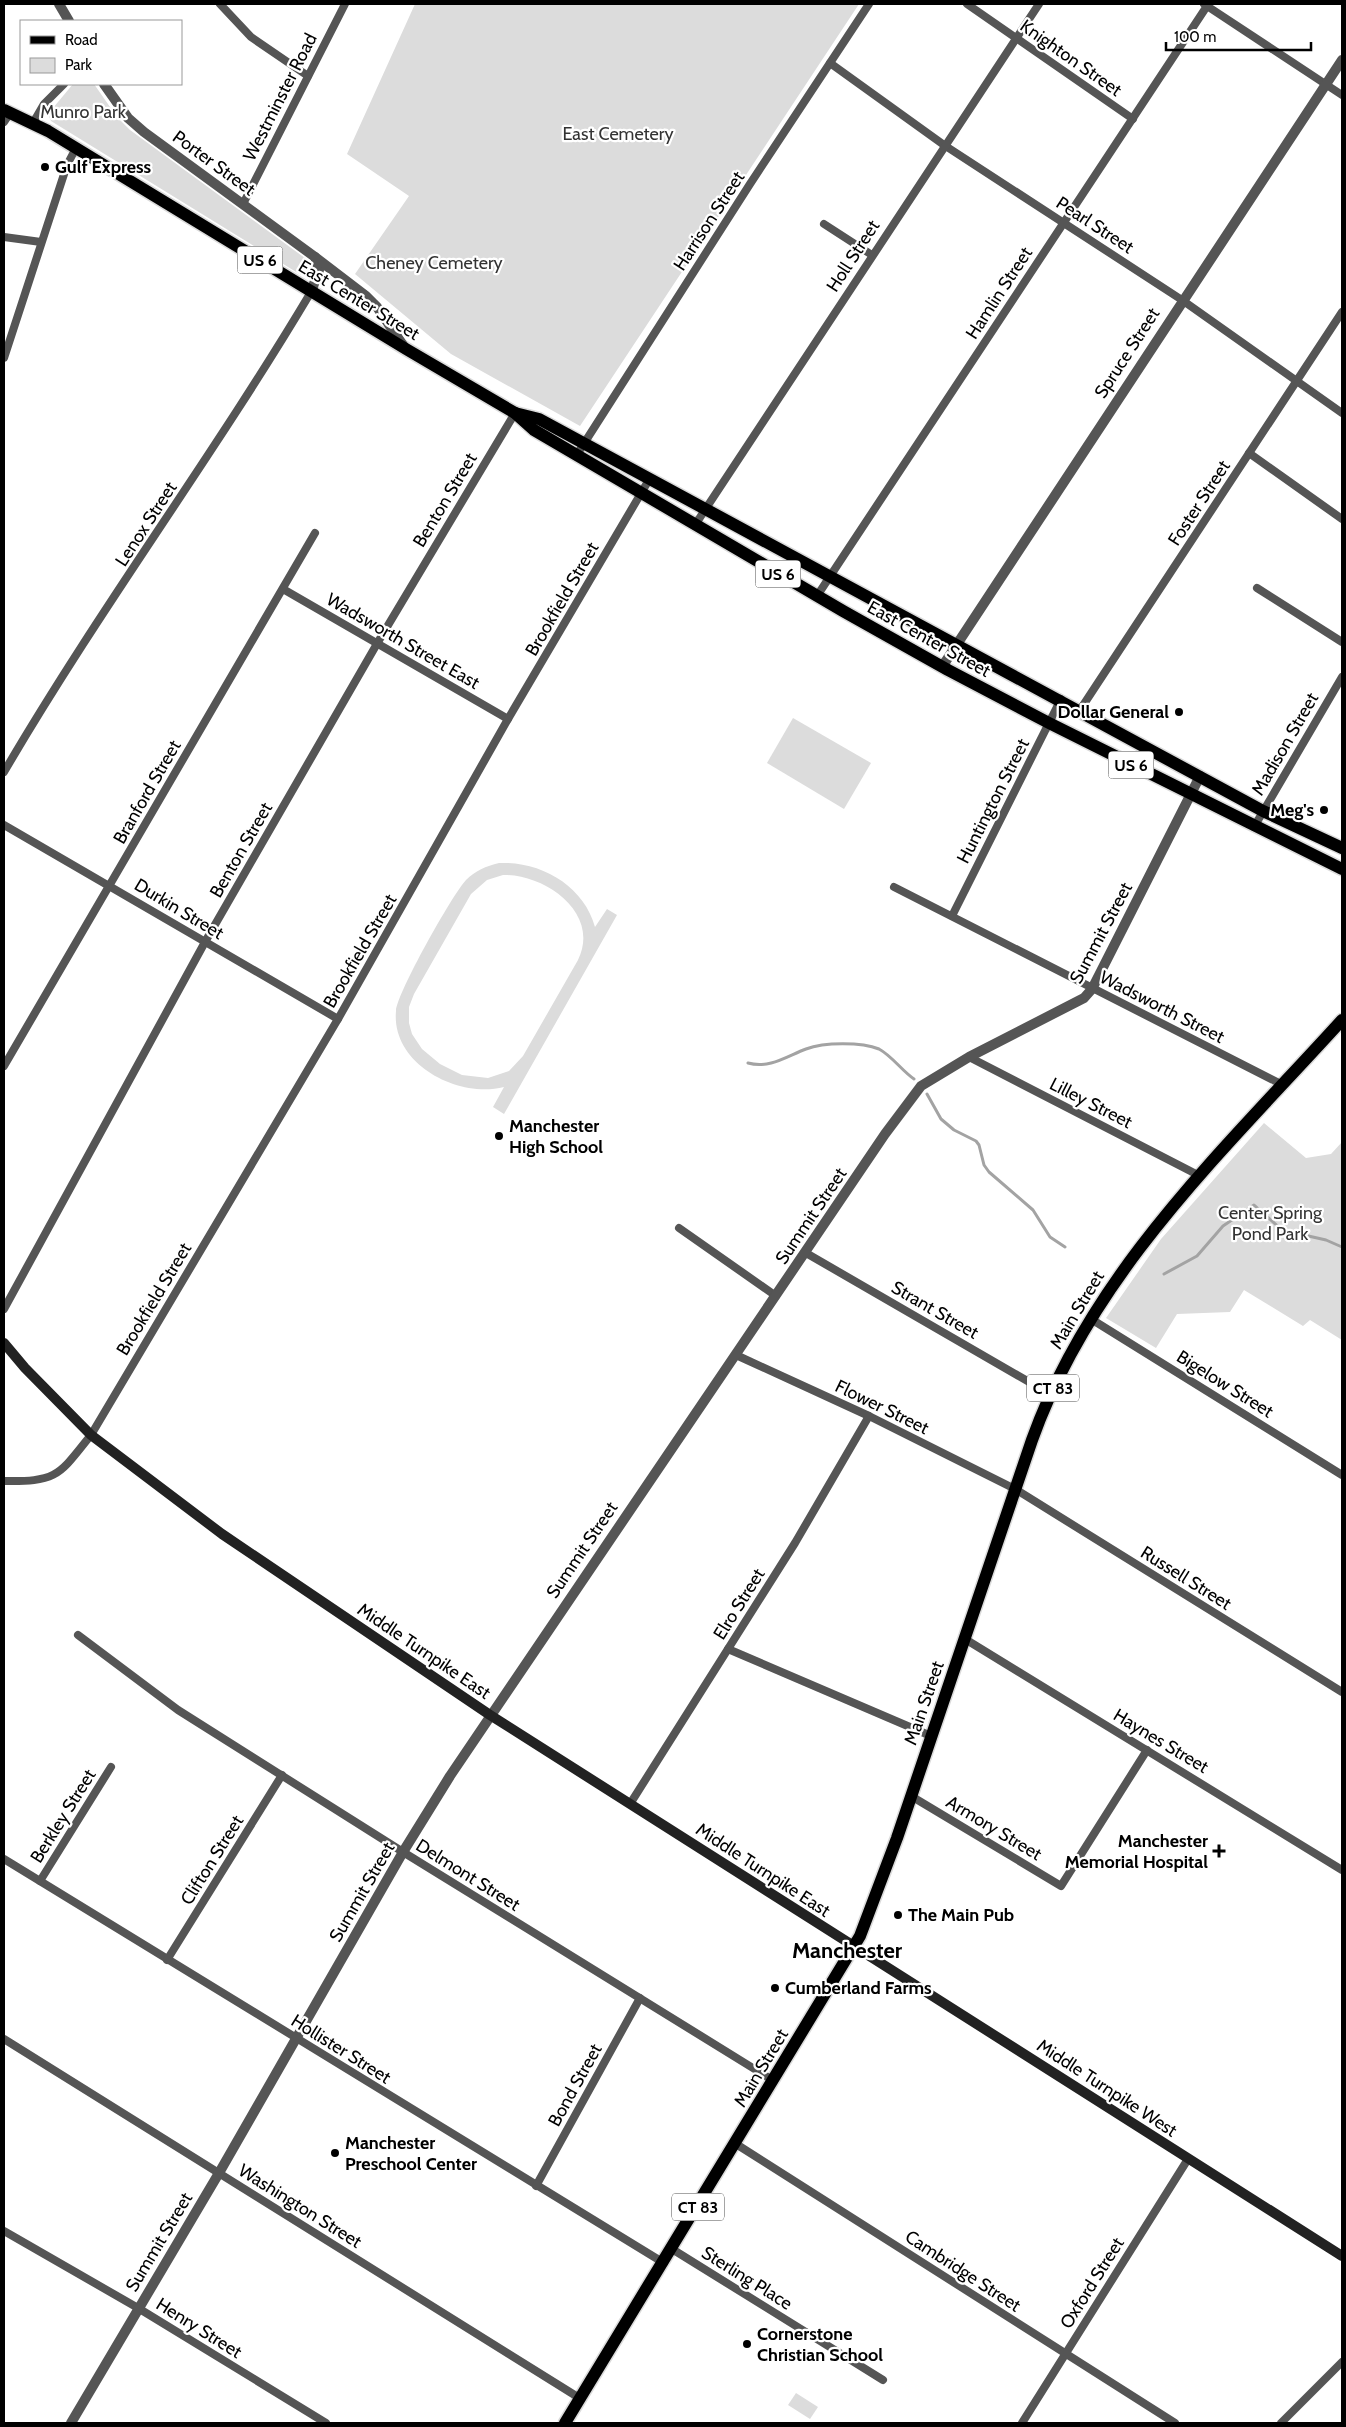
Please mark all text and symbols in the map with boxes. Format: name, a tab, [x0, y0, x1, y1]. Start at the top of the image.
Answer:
street label: Knighton Street	[1016, 15, 1126, 101]
legend	[20, 20, 182, 85]
scale bar	[1166, 20, 1311, 52]
text: 100 m	[1174, 28, 1216, 46]
street label: Westminster Road	[238, 30, 322, 164]
text: Road	[65, 31, 98, 49]
text: Park	[65, 56, 92, 74]
park label: Munro Park	[40, 101, 127, 123]
park label: East Cemetery	[562, 123, 674, 145]
street label: Porter Street	[168, 126, 260, 200]
place label: Gulf Express	[55, 156, 152, 178]
marker: Gulf Express	[39, 161, 51, 173]
street label: Harrison Street	[669, 167, 749, 275]
street label: Pearl Street	[1052, 192, 1138, 258]
street label: Holl Street	[822, 216, 884, 296]
street label: Hamlin Street	[961, 243, 1037, 343]
road number: US 6	[238, 246, 282, 274]
park label: Cheney Cemetery	[365, 252, 503, 274]
street label: East Center Street	[294, 255, 424, 345]
street label: Spruce Street	[1090, 304, 1164, 402]
street label: Benton Street	[408, 449, 482, 551]
street label: Foster Street	[1163, 456, 1235, 550]
street label: Lenox Street	[110, 478, 182, 570]
street label: Brookfield Street	[521, 538, 603, 660]
road number: US 6	[756, 560, 800, 588]
street label: Wadsworth Street East	[322, 588, 484, 694]
street label: East Center Street	[864, 596, 994, 682]
street label: Madison Street	[1247, 689, 1323, 799]
place label: Dollar General	[1058, 701, 1169, 723]
marker: Dollar General	[1173, 706, 1185, 718]
street label: Huntington Street	[952, 735, 1034, 867]
street label: Branford Street	[108, 736, 186, 848]
road number: US 6	[1108, 752, 1154, 778]
street label: Benton Street	[205, 799, 277, 901]
place label: Meg's	[1270, 799, 1314, 821]
marker: Meg's	[1318, 804, 1330, 816]
street label: Durkin Street	[130, 874, 228, 944]
street label: Summit Street	[1065, 879, 1137, 987]
street label: Brookfield Street	[319, 890, 401, 1012]
street label: Wadsworth Street	[1096, 966, 1228, 1048]
street label: Lilley Street	[1046, 1073, 1136, 1133]
place label: Manchester High School	[509, 1115, 603, 1158]
marker: Manchester High School	[493, 1130, 505, 1142]
street label: Summit Street	[771, 1164, 851, 1268]
park label: Center Spring Pond Park	[1218, 1202, 1323, 1245]
street label: Brookfield Street	[112, 1239, 196, 1359]
street label: Main Street	[1045, 1267, 1109, 1353]
street label: Strant Street	[888, 1276, 982, 1344]
street label: Bigelow Street	[1173, 1346, 1277, 1422]
street label: Flower Street	[832, 1375, 932, 1439]
road number: CT 83	[1027, 1375, 1079, 1402]
street label: Summit Street	[542, 1498, 622, 1602]
street label: Russell Street	[1136, 1541, 1236, 1615]
street label: Elro Street	[709, 1564, 769, 1644]
street label: Middle Turnpike East	[353, 1598, 495, 1704]
street label: Main Street	[899, 1658, 949, 1748]
street label: Haynes Street	[1109, 1704, 1213, 1778]
street label: Berkley Street	[25, 1765, 101, 1867]
street label: Armory Street	[942, 1791, 1046, 1865]
street label: Clifton Street	[176, 1811, 248, 1909]
street label: Middle Turnpike East	[692, 1818, 834, 1922]
place label: Manchester Memorial Hospital	[1065, 1830, 1208, 1873]
street label: Delmont Street	[412, 1834, 524, 1916]
street label: Summit Street	[325, 1838, 399, 1946]
marker: Manchester Memorial Hospital	[1212, 1844, 1226, 1858]
place label: The Main Pub	[908, 1904, 1014, 1926]
marker: The Main Pub	[892, 1909, 904, 1921]
district label: Manchester	[792, 1937, 903, 1964]
place label: Cumberland Farms	[785, 1977, 932, 1999]
marker: Cumberland Farms	[769, 1982, 781, 1994]
street label: Hollister Street	[287, 2010, 395, 2088]
street label: Main Street	[729, 2025, 793, 2111]
street label: Middle Turnpike West	[1033, 2034, 1181, 2142]
street label: Bond Street	[543, 2040, 607, 2130]
place label: Manchester Preschool Center	[345, 2132, 477, 2175]
marker: Manchester Preschool Center	[329, 2147, 341, 2159]
street label: Washington Street	[234, 2159, 366, 2253]
street label: Summit Street	[121, 2189, 197, 2295]
road number: CT 83	[672, 2194, 724, 2220]
street label: Cambridge Street	[901, 2225, 1025, 2317]
street label: Oxford Street	[1055, 2233, 1129, 2333]
street label: Sterling Place	[698, 2241, 796, 2315]
street label: Henry Street	[152, 2293, 246, 2363]
place label: Cornerstone Christian School	[757, 2323, 883, 2366]
marker: Cornerstone Christian School	[741, 2338, 753, 2350]

